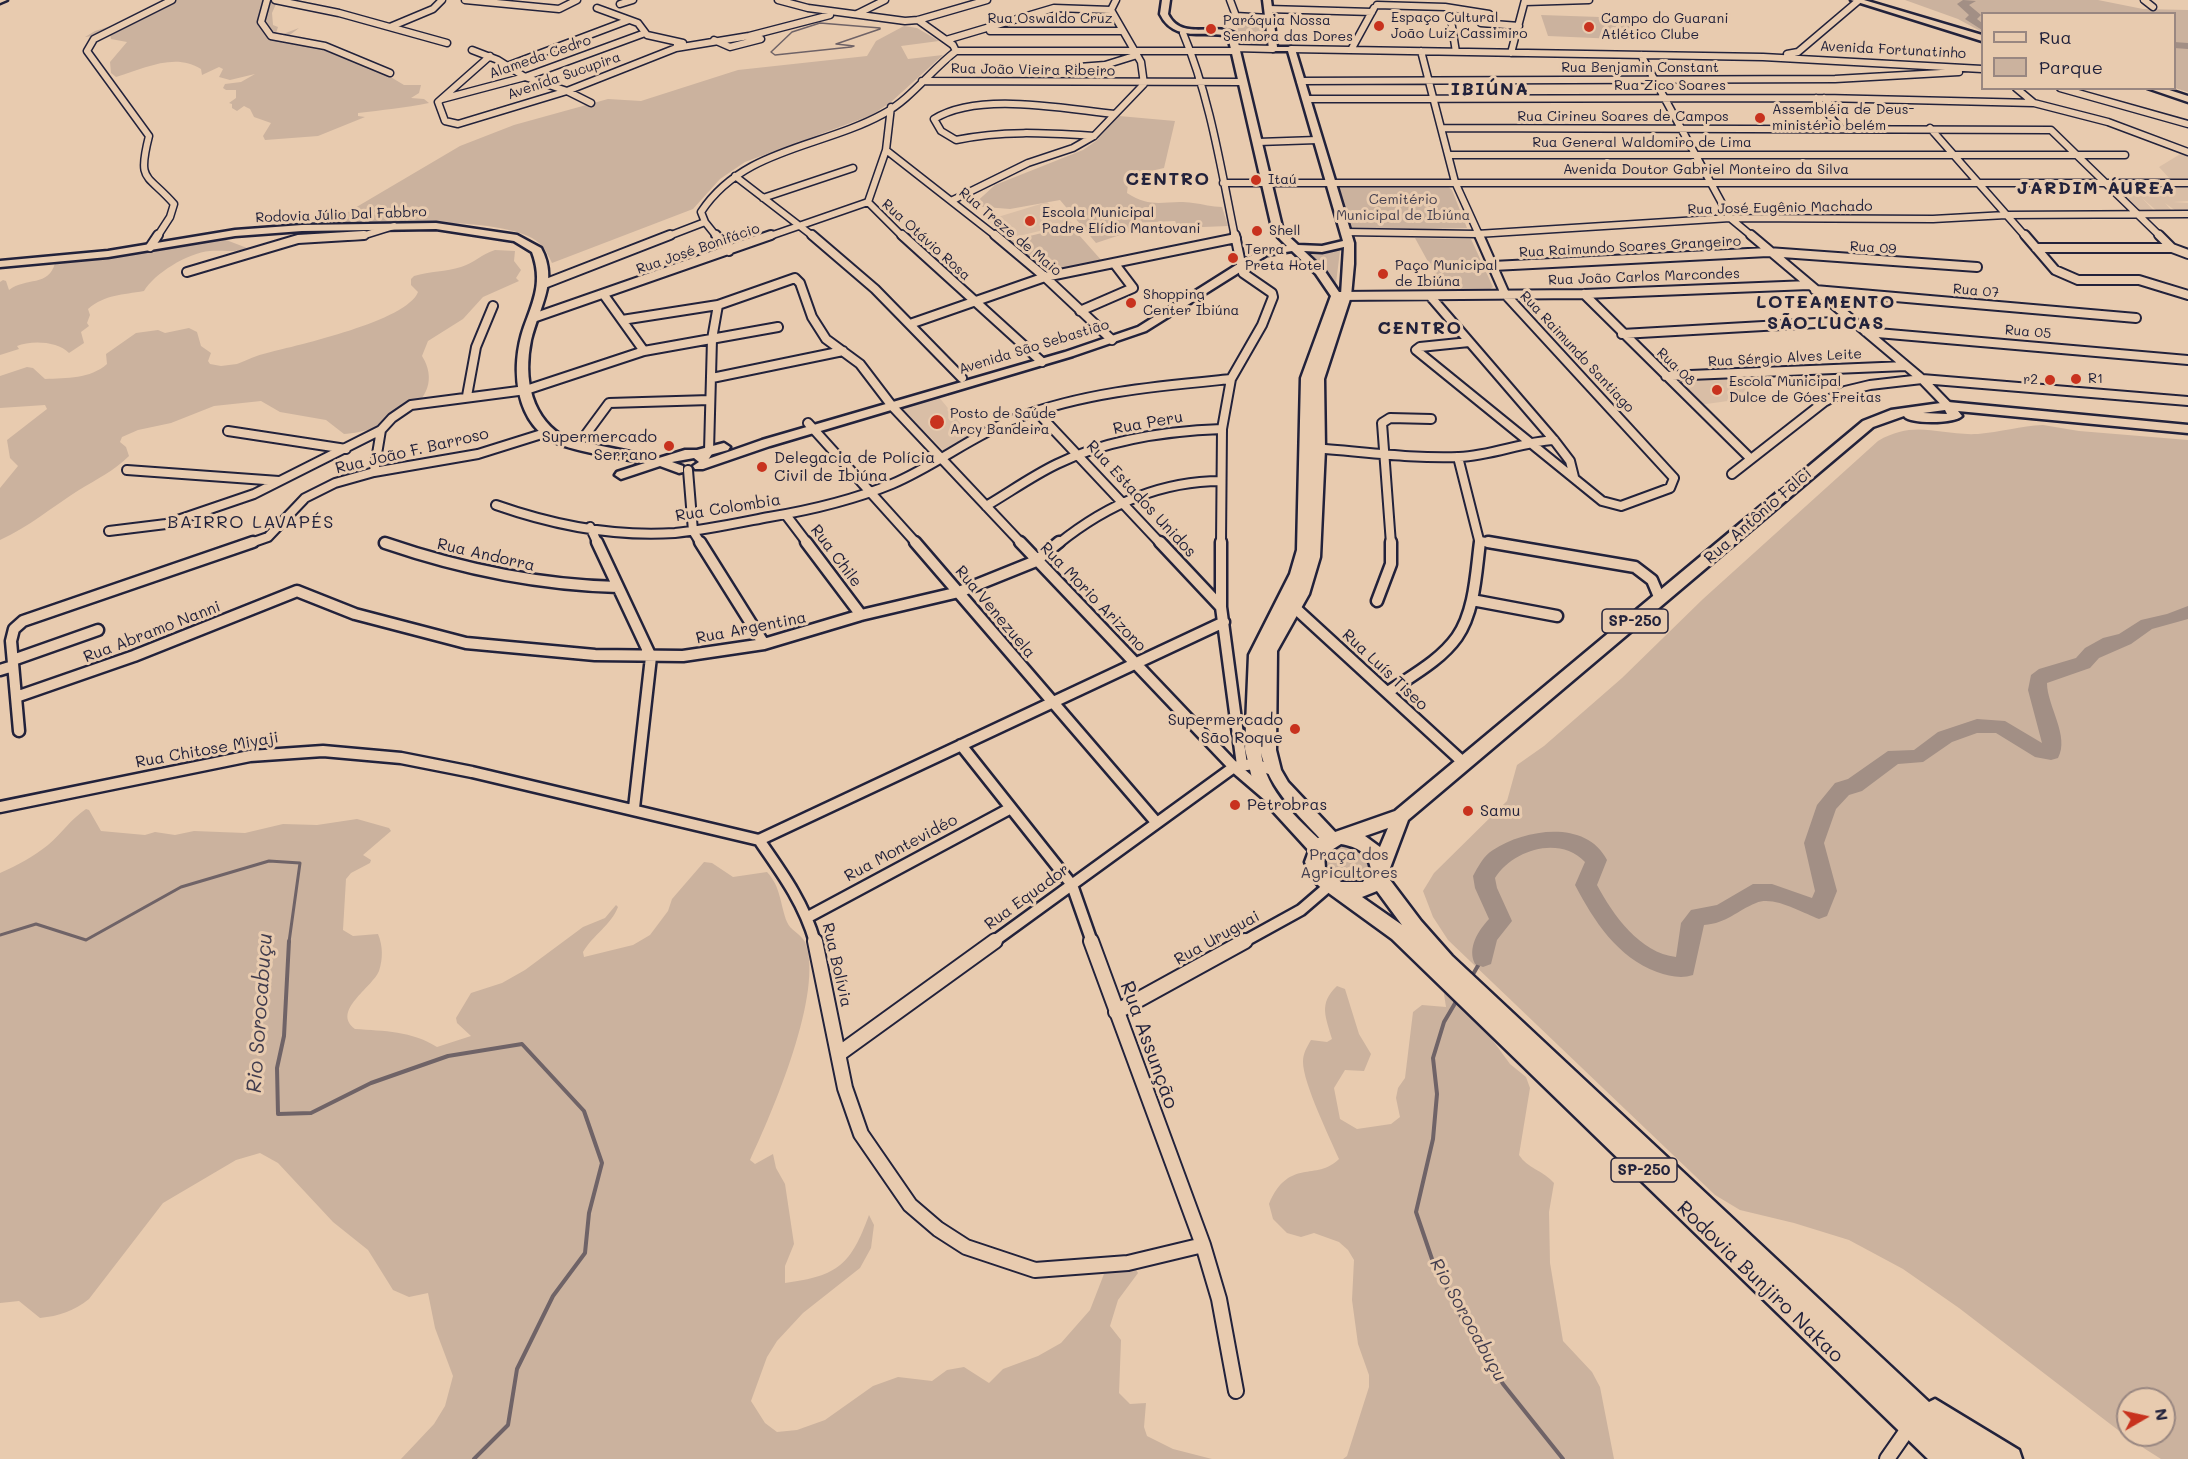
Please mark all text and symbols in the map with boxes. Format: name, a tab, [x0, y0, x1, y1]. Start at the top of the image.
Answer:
place label: Espaço Cultural João Luiz Cassimiro	[1391, 10, 1527, 42]
street label: Rua Oswaldo Cruz	[988, 11, 1112, 27]
place label: Campo do Guarani Atlético Clube	[1601, 11, 1728, 44]
legend	[1981, 12, 2176, 90]
place label: Paróquia Nossa Senhora das Dores	[1223, 13, 1353, 46]
marker: Espaço Cultural João Luiz Cassimiro	[1372, 19, 1386, 33]
marker: Campo do Guarani Atlético Clube	[1582, 20, 1596, 34]
marker: Paróquia Nossa Senhora das Dores	[1204, 22, 1218, 36]
text: Rua	[2039, 25, 2072, 49]
street label: Alameda Cedro	[487, 32, 593, 82]
street label: Avenida Fortunatinho	[1819, 38, 1967, 62]
street label: Avenida Sucupira	[505, 49, 623, 103]
text: Parque	[2039, 55, 2103, 79]
street label: Rua João Vieira Ribeiro	[951, 60, 1115, 80]
street label: Rua Benjamin Constant	[1561, 60, 1719, 76]
district label: IBIÚNA	[1451, 78, 1529, 100]
street label: Rua Zico Soares	[1614, 78, 1726, 94]
place label: Assembléia de Deus- ministério belém	[1772, 102, 1914, 134]
street label: Rua Cirineu Soares de Campos	[1517, 109, 1729, 125]
marker: Assembléia de Deus- ministério belém	[1753, 111, 1767, 125]
street label: Rua General Waldomiro de Lima	[1532, 135, 1752, 151]
street label: Avenida Doutor Gabriel Monteiro da Silva	[1563, 162, 1849, 178]
district label: CENTRO	[1125, 168, 1211, 190]
place label: Itaú	[1268, 172, 1297, 188]
marker: Itaú	[1249, 173, 1263, 187]
district label: JARDIM ÁUREA	[2017, 177, 2175, 199]
street label: Rua Treze de Maio	[955, 184, 1065, 280]
park label: Cemitério Municipal de Ibiúna	[1336, 192, 1470, 225]
street label: Rua Otávio Rosa	[878, 196, 974, 284]
street label: Rua José Eugênio Machado	[1687, 198, 1873, 218]
street label: Rodovia Júlio Dal Fabbro	[255, 204, 427, 226]
place label: Escola Municipal Padre Elídio Mantovani	[1042, 205, 1200, 238]
marker: Escola Municipal Padre Elídio Mantovani	[1023, 214, 1037, 228]
street label: Rua José Bonifácio	[634, 220, 762, 278]
place label: Shell	[1269, 223, 1300, 239]
marker: Shell	[1250, 224, 1264, 238]
street label: Rua Raimundo Soares Grangeiro	[1519, 233, 1741, 261]
street label: Rua 09	[1849, 238, 1897, 258]
place label: Terra Preta Hotel	[1245, 242, 1325, 274]
marker: Terra Preta Hotel	[1226, 251, 1240, 265]
place label: Paço Municipal de Ibiúna	[1395, 258, 1498, 290]
street label: Rua João Carlos Marcondes	[1548, 265, 1740, 289]
marker: Paço Municipal de Ibiúna	[1376, 267, 1390, 281]
street label: Rua 07	[1952, 281, 2000, 301]
place label: Shopping Center Ibiúna	[1143, 287, 1239, 320]
street label: Rua Raimundo Santiago	[1516, 288, 1638, 416]
district label: LOTEAMENTO SÃO LUCAS	[1756, 291, 1896, 334]
marker: Shopping Center Ibiúna	[1124, 296, 1138, 310]
street label: Avenida São Sebastião	[957, 316, 1111, 378]
district label: CENTRO	[1377, 317, 1463, 339]
street label: Rua 05	[2004, 322, 2052, 342]
street label: Rua 08	[1653, 345, 1699, 389]
street label: Rua Sérgio Alves Leite	[1708, 346, 1862, 370]
place label: R1	[2088, 371, 2103, 387]
place label: r2	[2023, 372, 2038, 388]
marker: R1	[2069, 372, 2083, 386]
marker: r2	[2043, 373, 2057, 387]
place label: Escola Municipal Dulce de Góes Freitas	[1729, 374, 1881, 406]
marker: Escola Municipal Dulce de Góes Freitas	[1710, 383, 1724, 397]
place label: Posto de Saúde Arcy Bandeira	[950, 406, 1056, 438]
street label: Rua Peru	[1112, 407, 1184, 439]
marker: Posto de Saúde Arcy Bandeira	[928, 413, 946, 431]
street label: Rua João F. Barroso	[333, 424, 491, 478]
place label: Supermercado Serrano	[542, 427, 657, 465]
street label: Rua Estados Unidos	[1082, 437, 1200, 561]
marker: Supermercado Serrano	[662, 439, 676, 453]
place label: Delegacia de Polícia Civil de Ibiúna	[774, 448, 935, 486]
marker: Delegacia de Polícia Civil de Ibiúna	[755, 460, 769, 474]
street label: Rua Antônio Falci	[1700, 464, 1816, 568]
street label: Rua Colombia	[674, 490, 782, 526]
district label: BAIRRO LAVAPÉS	[167, 511, 335, 533]
street label: Rua Chile	[806, 521, 866, 591]
street label: Rua Andorra	[435, 534, 537, 576]
street label: Rua Morio Arizono	[1036, 538, 1150, 656]
street label: Rua Venezuela	[951, 562, 1039, 662]
street label: Rua Abramo Nanni	[81, 597, 223, 667]
street label: Rua Argentina	[694, 608, 808, 648]
road number: SP-250	[1602, 609, 1668, 633]
street label: Rua Luís Tiseo	[1338, 625, 1432, 715]
place label: Supermercado São Roque	[1168, 710, 1283, 748]
marker: Supermercado São Roque	[1288, 722, 1302, 736]
street label: Rua Chitose Miyaji	[134, 728, 280, 772]
place label: Petrobras	[1247, 795, 1327, 815]
marker: Petrobras	[1228, 798, 1242, 812]
place label: Samu	[1480, 801, 1520, 821]
marker: Samu	[1461, 804, 1475, 818]
street label: Rua Montevidéo	[841, 810, 961, 886]
park label: Praça dos Agricultores	[1300, 845, 1398, 883]
street label: Rua Equador	[981, 860, 1073, 934]
street label: Rua Uruguai	[1171, 907, 1263, 969]
street label: Rua Bolívia	[818, 921, 856, 1009]
water label: Rio Sorocabuçu	[242, 932, 278, 1094]
street label: Rua Assunção	[1115, 978, 1183, 1112]
road number: SP-250	[1611, 1158, 1677, 1182]
street label: Rodovia Bunjiro Nakao	[1672, 1196, 1848, 1368]
water label: Rio Sorocabuçu	[1425, 1255, 1511, 1385]
north arrow	[2116, 1387, 2176, 1447]
text: N	[2151, 1407, 2174, 1422]

